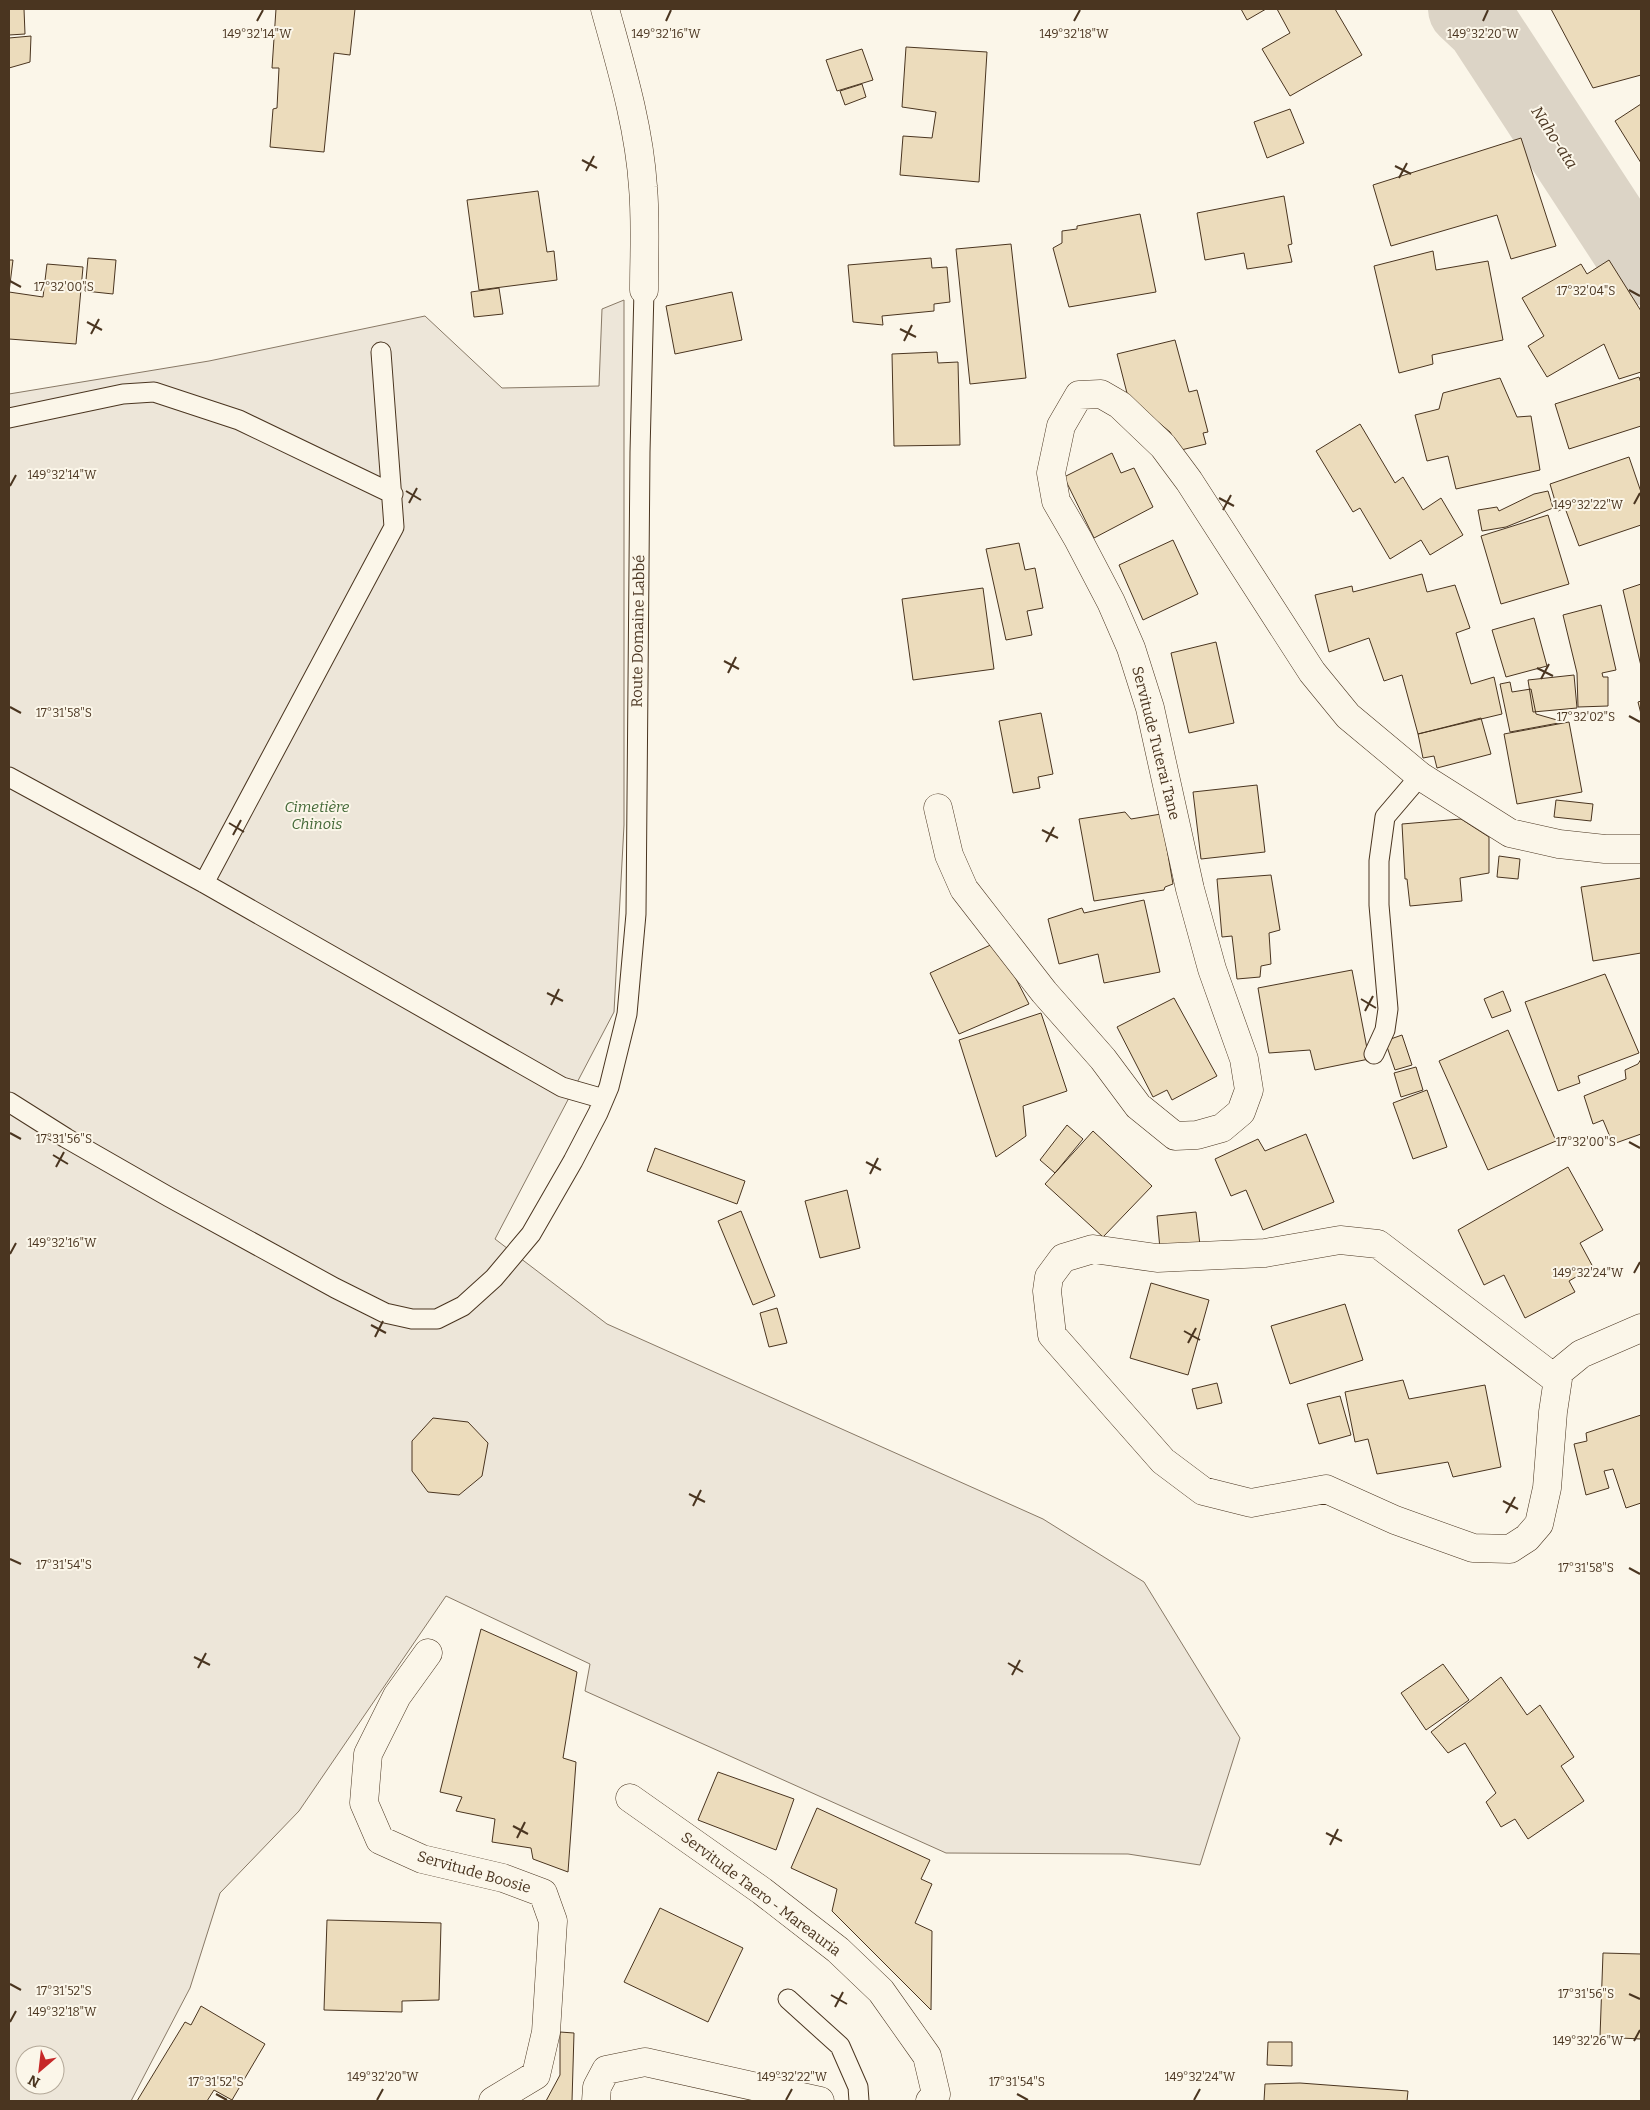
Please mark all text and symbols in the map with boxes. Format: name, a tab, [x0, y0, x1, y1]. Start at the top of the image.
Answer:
text: 149°32'14"W	[222, 27, 292, 41]
text: 149°32'16"W	[631, 27, 701, 41]
text: 149°32'18"W	[1040, 27, 1109, 41]
text: 149°32'20"W	[1447, 27, 1519, 41]
water label: Naho-ata	[1527, 103, 1582, 172]
text: 17°32'00"S	[34, 280, 94, 294]
text: 17°32'04"S	[1556, 284, 1616, 298]
text: 149°32'14"W	[27, 468, 97, 482]
text: 149°32'22"W	[1553, 498, 1624, 512]
street label: Route Domaine Labbé	[628, 554, 648, 708]
street label: Servitude Tuterai Tane	[1128, 664, 1184, 822]
text: 17°31'58"S	[36, 706, 92, 720]
text: 17°32'02"S	[1557, 710, 1615, 724]
park label: Cimetière Chinois	[285, 798, 350, 833]
text: 17°31'56"S	[36, 1132, 92, 1146]
text: 17°32'00"S	[1556, 1135, 1616, 1149]
text: 149°32'16"W	[27, 1236, 97, 1250]
text: 149°32'24"W	[1553, 1266, 1624, 1280]
text: 17°31'54"S	[36, 1558, 92, 1572]
text: 17°31'58"S	[1558, 1561, 1614, 1575]
street label: Servitude Taero - Mareauria	[678, 1828, 844, 1960]
street label: Servitude Boosie	[415, 1847, 533, 1897]
text: 17°31'52"S	[36, 1984, 92, 1998]
text: 17°31'56"S	[1558, 1987, 1614, 2001]
text: 149°32'18"W	[28, 2005, 97, 2019]
text: 149°32'26"W	[1553, 2034, 1624, 2048]
north arrow	[15, 2045, 65, 2095]
text: 149°32'20"W	[347, 2070, 419, 2084]
text: 149°32'22"W	[757, 2070, 828, 2084]
text: 149°32'24"W	[1165, 2070, 1236, 2084]
text: N	[25, 2071, 43, 2091]
text: 17°31'52"S	[188, 2075, 244, 2089]
text: 17°31'54"S	[989, 2075, 1045, 2089]

